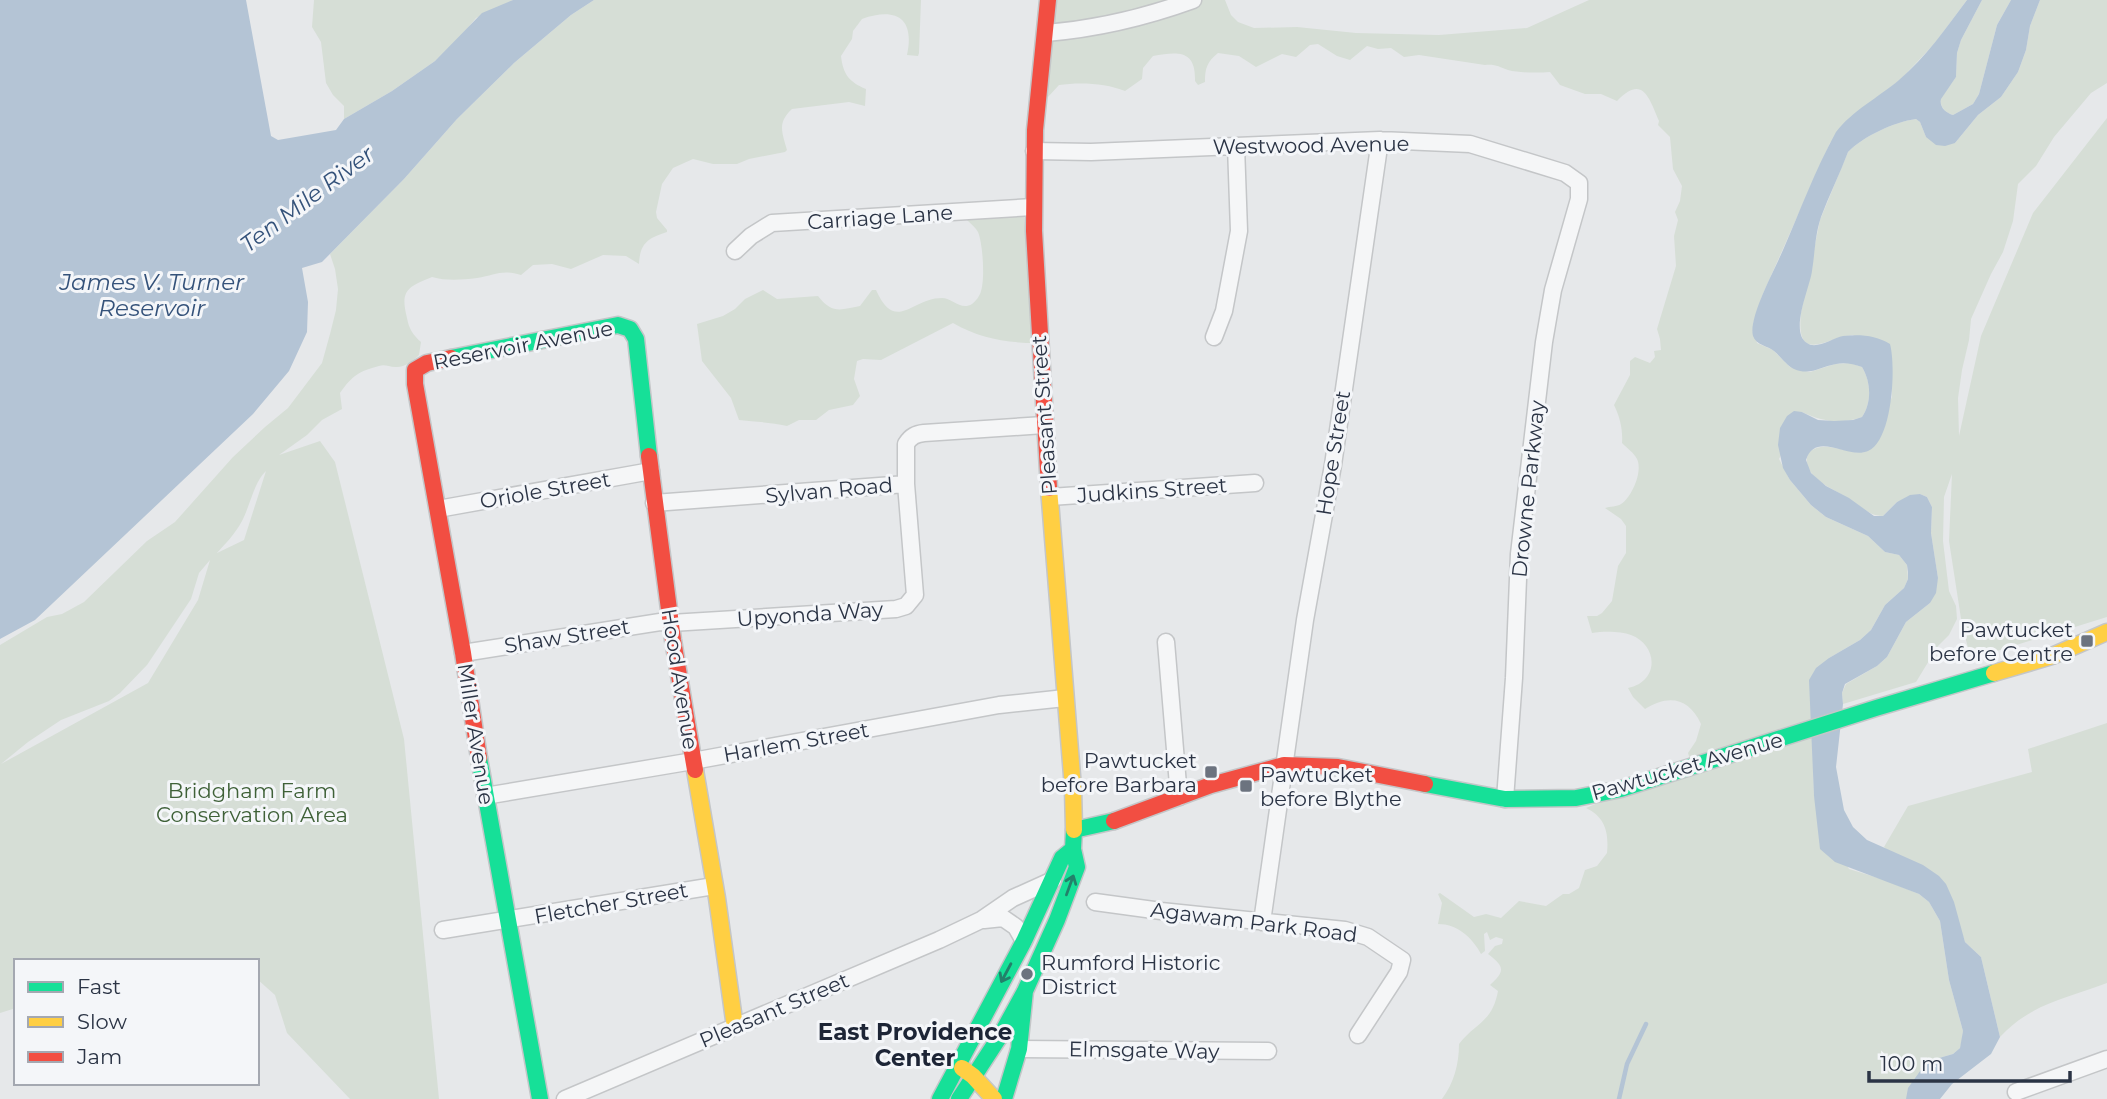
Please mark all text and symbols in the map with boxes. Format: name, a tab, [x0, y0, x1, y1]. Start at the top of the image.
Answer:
street label: Westwood Avenue	[1212, 131, 1410, 159]
water label: Ten Mile River	[235, 139, 380, 258]
street label: Carriage Lane	[806, 199, 954, 235]
water label: James V. Turner Reservoir	[59, 268, 245, 322]
street label: Reservoir Avenue	[431, 315, 615, 375]
street label: Pleasant Street	[1026, 334, 1062, 496]
street label: Hope Street	[1311, 389, 1355, 517]
street label: Drowne Parkway	[1506, 399, 1550, 579]
street label: Oriole Street	[478, 466, 612, 514]
street label: Sylvan Road	[764, 472, 894, 508]
street label: Judkins Street	[1075, 472, 1228, 508]
street label: Upyonda Way	[736, 596, 885, 632]
street label: Hood Avenue	[657, 607, 703, 751]
street label: Shaw Street	[502, 614, 632, 658]
place label: Pawtucket before Centre	[1929, 617, 2073, 666]
marker: Pawtucket before Centre	[2079, 633, 2095, 649]
street label: Miller Avenue	[452, 661, 500, 807]
street label: Harlem Street	[721, 717, 871, 767]
street label: Pawtucket Avenue	[1588, 727, 1786, 805]
place label: Pawtucket before Barbara	[1041, 748, 1197, 797]
place label: Pawtucket before Blythe	[1260, 762, 1402, 811]
marker: Pawtucket before Barbara	[1203, 764, 1219, 780]
park label: Bridgham Farm Conservation Area	[156, 778, 348, 827]
marker: Pawtucket before Blythe	[1238, 778, 1254, 794]
one-way arrow	[1065, 874, 1077, 896]
street label: Fletcher Street	[532, 877, 690, 929]
street label: Agawam Park Road	[1149, 897, 1359, 947]
place label: Rumford Historic District	[1041, 950, 1221, 999]
legend	[14, 959, 259, 1085]
one-way arrow	[999, 962, 1013, 983]
marker: Rumford Historic District	[1019, 966, 1035, 982]
street label: Pleasant Street	[696, 967, 852, 1053]
text: Fast	[77, 974, 121, 999]
text: Slow	[77, 1009, 127, 1034]
district label: East Providence Center	[818, 1018, 1012, 1072]
street label: Elmsgate Way	[1068, 1036, 1220, 1064]
scale bar	[1869, 1040, 2070, 1084]
text: Jam	[76, 1044, 122, 1069]
text: 100 m	[1880, 1051, 1943, 1076]

